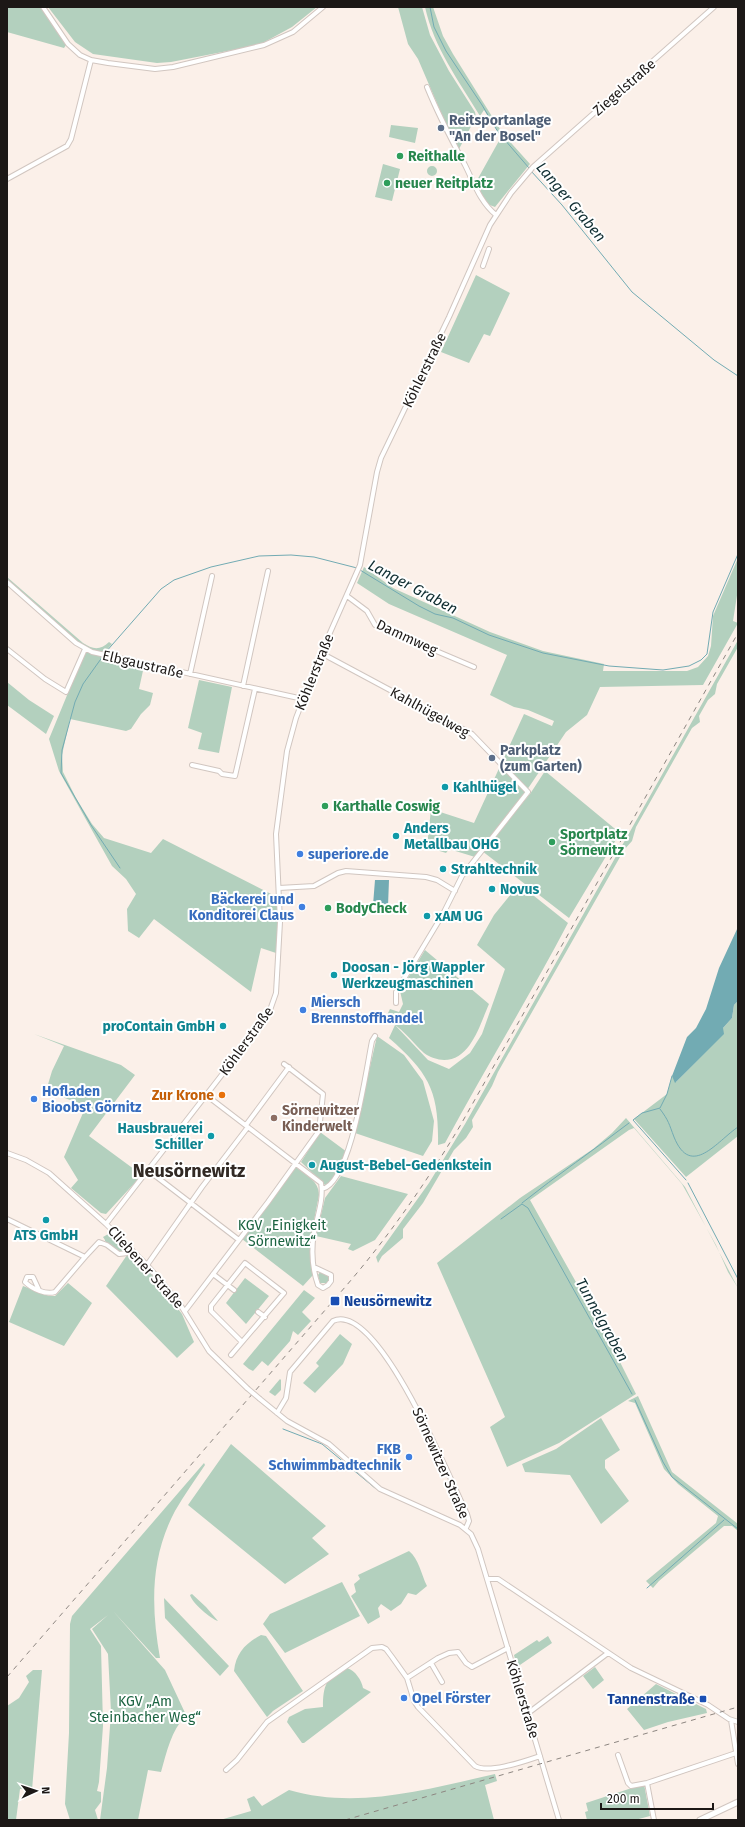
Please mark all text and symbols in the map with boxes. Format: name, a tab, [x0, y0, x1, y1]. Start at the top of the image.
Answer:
street label: Ziegelstraße	[589, 55, 659, 119]
place label: Reitsportanlage "An der Bosel"	[449, 112, 551, 145]
marker: Reitsportanlage "An der Bosel"	[436, 123, 446, 133]
place label: Reithalle	[408, 148, 465, 165]
marker: Reithalle	[395, 151, 405, 161]
water label: Langer Graben	[532, 158, 610, 246]
place label: neuer Reitplatz	[395, 175, 494, 192]
marker: neuer Reitplatz	[382, 178, 392, 188]
street label: Köhlerstraße	[399, 330, 450, 411]
water label: Langer Graben	[365, 556, 461, 618]
street label: Dammweg	[374, 616, 441, 659]
street label: Köhlerstraße	[291, 631, 338, 713]
street label: Elbgaustraße	[101, 647, 185, 682]
street label: Kahlhügelweg	[387, 684, 473, 742]
place label: Parkplatz (zum Garten)	[500, 742, 582, 775]
marker: Parkplatz (zum Garten)	[487, 753, 497, 763]
place label: Kahlhügel	[453, 779, 518, 796]
marker: Kahlhügel	[440, 782, 450, 792]
place label: Karthalle Coswig	[333, 798, 440, 815]
marker: Karthalle Coswig	[320, 801, 330, 811]
place label: Anders Metallbau OHG	[403, 820, 499, 853]
place label: Sportplatz Sörnewitz	[560, 826, 628, 859]
marker: Anders Metallbau OHG	[391, 831, 401, 841]
marker: Sportplatz Sörnewitz	[547, 837, 557, 847]
place label: superiore.de	[308, 846, 389, 863]
marker: superiore.de	[295, 849, 305, 859]
place label: Strahltechnik	[451, 861, 537, 878]
marker: Strahltechnik	[438, 864, 448, 874]
place label: Novus	[500, 881, 540, 898]
marker: Novus	[487, 884, 497, 894]
place label: Bäckerei und Konditorei Claus	[189, 891, 294, 924]
place label: BodyCheck	[336, 900, 407, 917]
marker: Bäckerei und Konditorei Claus	[297, 902, 307, 912]
marker: BodyCheck	[323, 903, 333, 913]
place label: xAM UG	[434, 908, 483, 925]
marker: xAM UG	[422, 911, 432, 921]
place label: Doosan - Jörg Wappler Werkzeugmaschinen	[342, 959, 485, 992]
marker: Doosan - Jörg Wappler Werkzeugmaschinen	[329, 970, 339, 980]
place label: Miersch Brennstoffhandel	[311, 994, 424, 1027]
street label: Köhlerstraße	[216, 1003, 277, 1079]
marker: Miersch Brennstoffhandel	[298, 1005, 308, 1015]
place label: proContain GmbH	[102, 1018, 215, 1035]
marker: proContain GmbH	[218, 1021, 228, 1031]
place label: Hofladen Bioobst Görnitz	[42, 1083, 142, 1116]
place label: Zur Krone	[152, 1087, 214, 1104]
marker: Zur Krone	[217, 1090, 227, 1100]
marker: Hofladen Bioobst Görnitz	[29, 1094, 39, 1104]
place label: Sörnewitzer Kinderwelt	[282, 1102, 359, 1135]
marker: Sörnewitzer Kinderwelt	[269, 1113, 279, 1123]
place label: Hausbrauerei Schiller	[117, 1120, 203, 1153]
marker: Hausbrauerei Schiller	[206, 1131, 216, 1141]
place label: August-Bebel-Gedenkstein	[319, 1157, 492, 1174]
district label: Neusörnewitz	[133, 1160, 245, 1182]
marker: August-Bebel-Gedenkstein	[307, 1160, 317, 1170]
marker: ATS GmbH	[41, 1215, 51, 1225]
park label: KGV „Einigkeit Sörnewitz“	[238, 1217, 327, 1250]
street label: Cliebener Straße	[104, 1222, 187, 1312]
place label: ATS GmbH	[13, 1227, 78, 1244]
water label: Tunnelgraben	[572, 1275, 632, 1365]
place label: Neusörnewitz	[344, 1293, 432, 1310]
marker: Neusörnewitz	[329, 1295, 341, 1307]
street label: Sörnewitzer Straße	[408, 1405, 473, 1521]
place label: FKB Schwimmbadtechnik	[268, 1441, 401, 1474]
marker: FKB Schwimmbadtechnik	[404, 1452, 414, 1462]
street label: Köhlerstraße	[503, 1658, 543, 1741]
place label: Opel Förster	[412, 1690, 491, 1707]
place label: Tannenstraße	[607, 1691, 695, 1708]
park label: KGV „Am Steinbacher Weg“	[89, 1693, 201, 1726]
marker: Opel Förster	[399, 1693, 409, 1703]
marker: Tannenstraße	[698, 1694, 708, 1704]
north arrow	[16, 1771, 56, 1811]
scale bar	[601, 1785, 713, 1811]
text: N	[39, 1787, 52, 1794]
text: 200 m	[607, 1792, 640, 1806]

